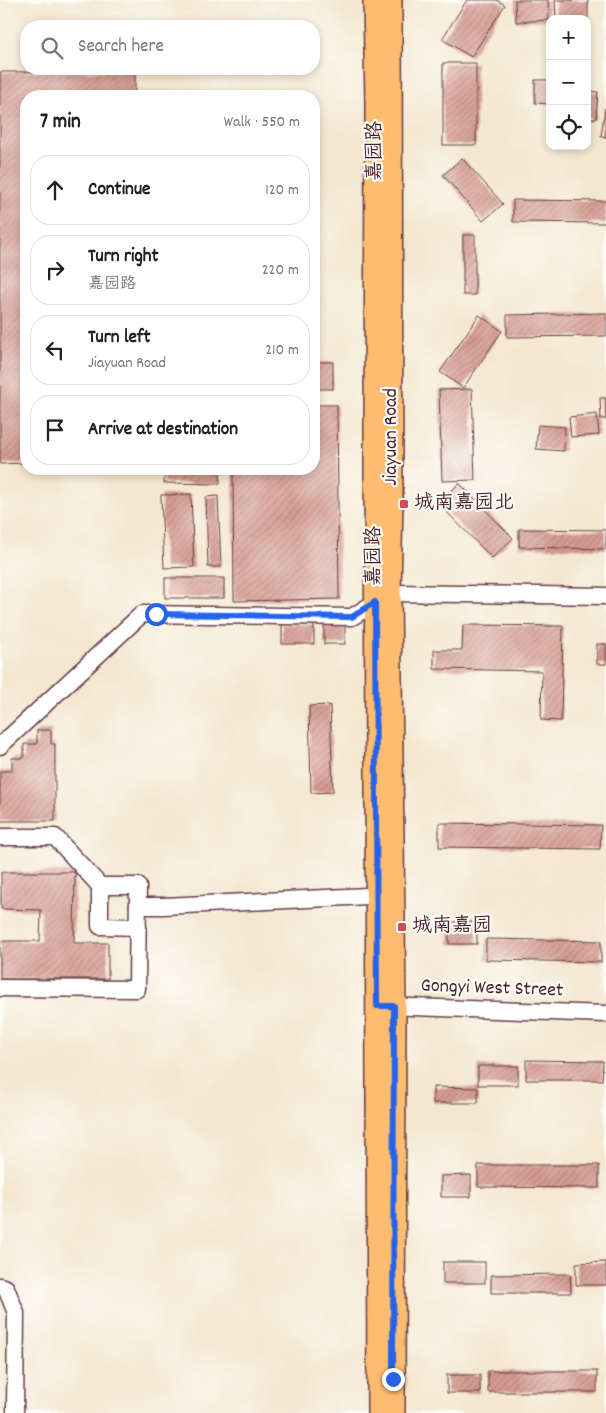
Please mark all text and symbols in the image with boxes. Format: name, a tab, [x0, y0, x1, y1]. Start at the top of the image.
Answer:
map controls	[546, 15, 591, 150]
button: +	[546, 15, 591, 60]
search box	[20, 20, 320, 75]
icon: search	[38, 34, 66, 62]
text: Search here	[78, 34, 164, 61]
button: −	[546, 60, 591, 105]
button: locate	[546, 105, 591, 150]
text: 7 min	[40, 108, 81, 138]
text: Walk · 550 m	[224, 111, 300, 134]
street label: 嘉园路	[362, 120, 390, 181]
icon: ahead	[41, 176, 69, 204]
text: Continue	[88, 177, 150, 204]
text: 120 m	[265, 179, 299, 202]
text: Turn right	[88, 244, 159, 271]
icon: right	[41, 256, 69, 284]
text: 220 m	[262, 259, 299, 282]
text: 嘉园路	[88, 273, 136, 296]
text: Turn left	[88, 325, 151, 352]
icon: left	[41, 336, 69, 364]
text: 210 m	[265, 339, 299, 362]
text: Jiayuan Road	[88, 352, 166, 375]
street label: Jiayuan Road	[378, 388, 406, 486]
icon: arrive	[41, 416, 69, 444]
text: Arrive at destination	[88, 417, 238, 444]
place label: 城南嘉园北	[414, 490, 514, 518]
marker: 城南嘉园北	[398, 498, 410, 510]
street label: 嘉园路	[361, 525, 389, 586]
route start	[145, 603, 168, 626]
place label: 城南嘉园	[412, 913, 492, 941]
marker: 城南嘉园	[396, 921, 408, 933]
street label: Gongyi West Street	[420, 973, 564, 1005]
route end	[382, 1368, 405, 1391]

